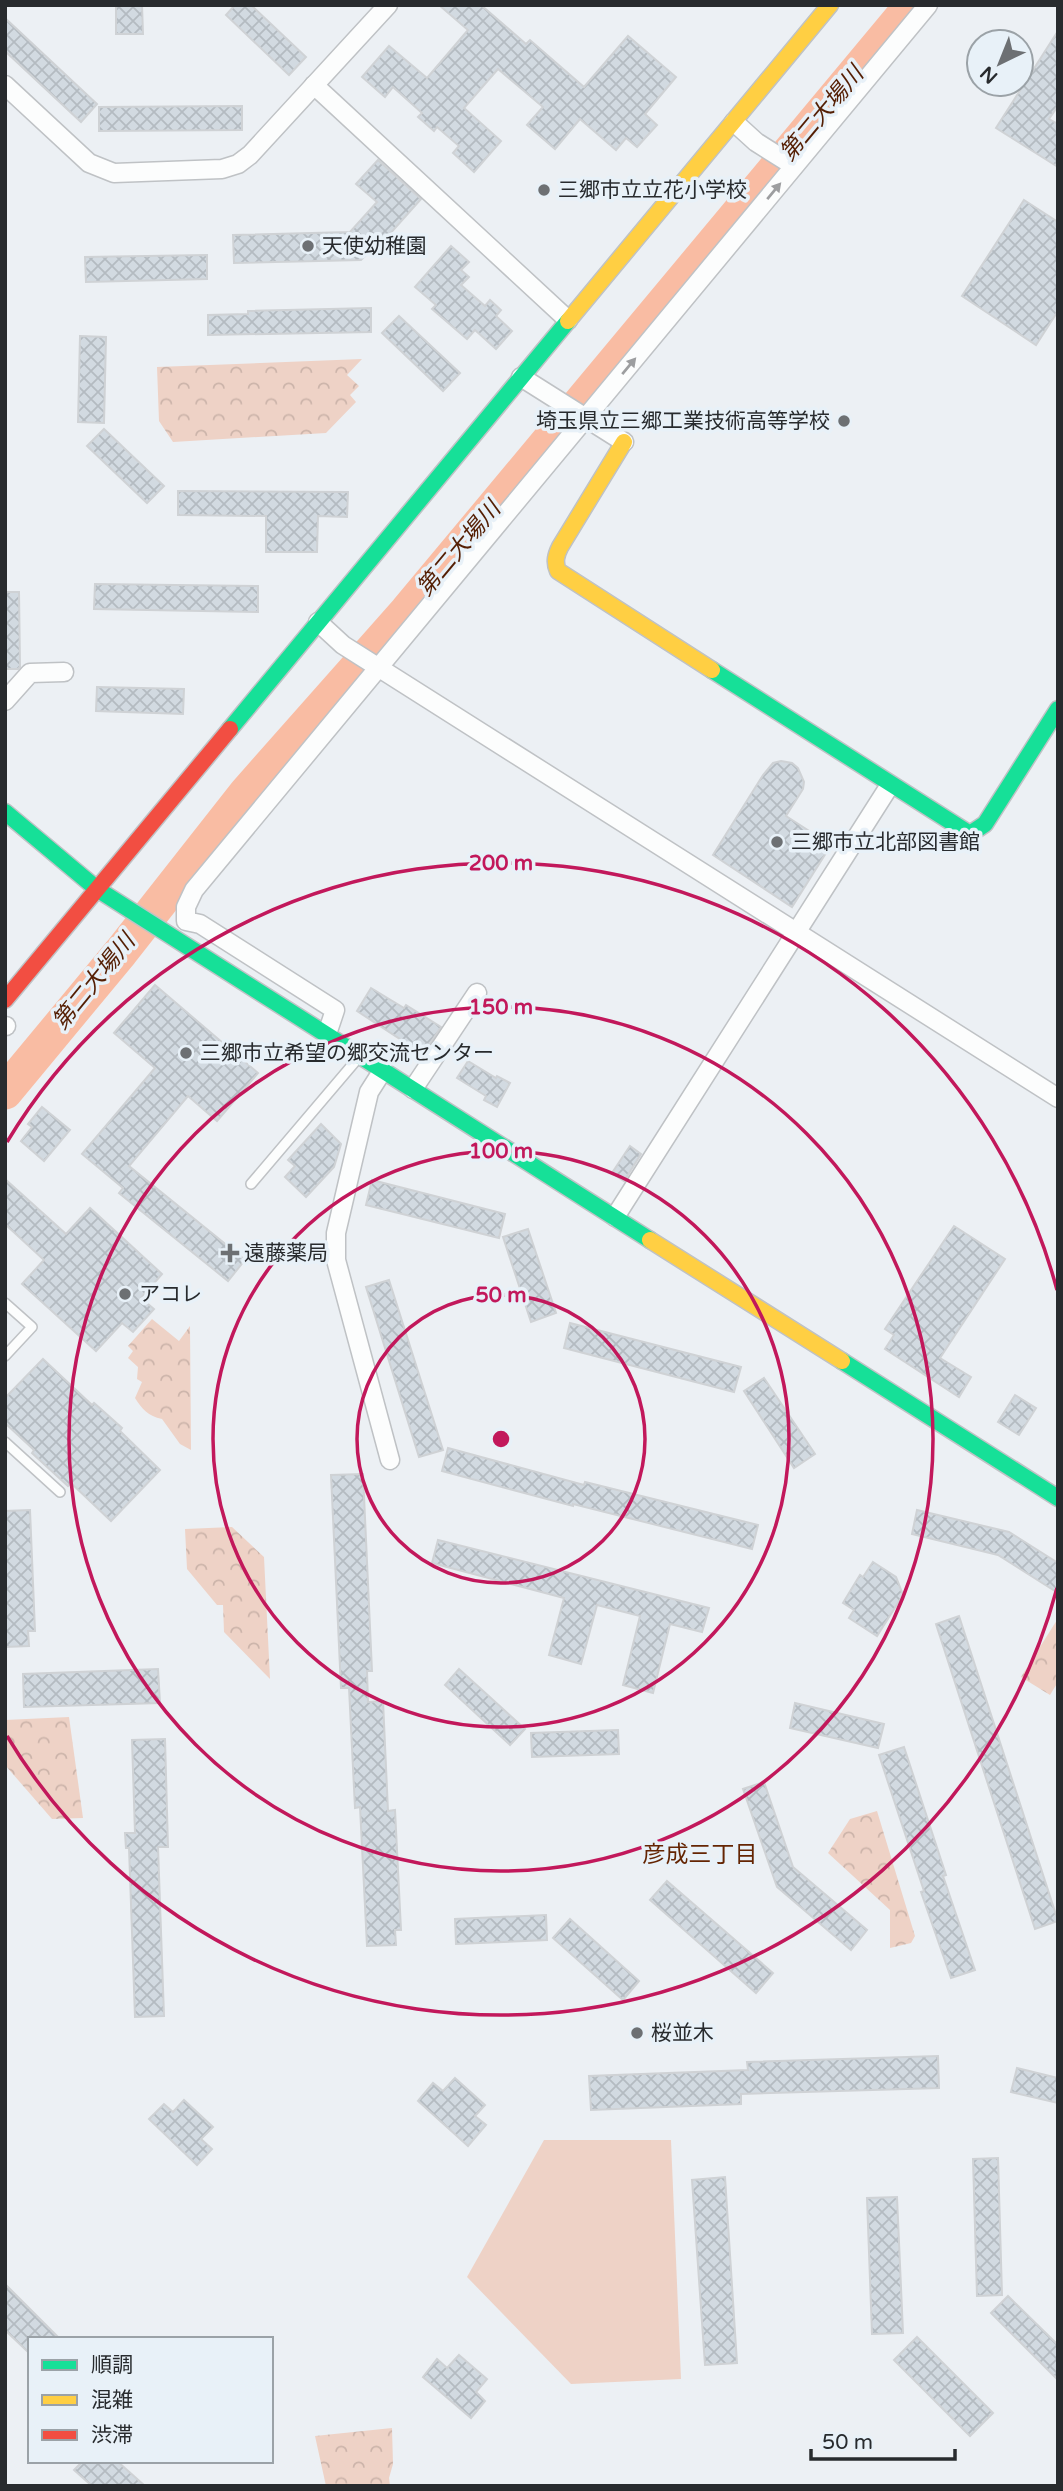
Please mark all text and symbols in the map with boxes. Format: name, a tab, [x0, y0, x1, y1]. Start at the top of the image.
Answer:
north arrow	[965, 28, 1035, 98]
water label: 第二大場川	[774, 59, 872, 167]
text: N	[976, 61, 1002, 88]
place label: 三郷市立立花小学校	[558, 178, 747, 203]
marker: 三郷市立立花小学校	[536, 182, 552, 198]
one-way arrow	[766, 182, 781, 199]
place label: 天使幼稚園	[322, 234, 427, 259]
marker: 天使幼稚園	[300, 238, 316, 254]
one-way arrow	[621, 358, 636, 375]
place label: 埼玉県立三郷工業技術高等学校	[536, 409, 830, 434]
marker: 埼玉県立三郷工業技術高等学校	[836, 413, 852, 429]
water label: 第二大場川	[411, 494, 509, 602]
place label: 三郷市立北部図書館	[791, 830, 980, 855]
marker: 三郷市立北部図書館	[769, 834, 785, 850]
text: 200 m	[469, 851, 533, 876]
water label: 第二大場川	[47, 926, 143, 1035]
text: 150 m	[469, 995, 533, 1020]
place label: 三郷市立希望の郷交流センター	[200, 1041, 494, 1066]
marker: 三郷市立希望の郷交流センター	[178, 1045, 194, 1061]
text: 100 m	[469, 1139, 533, 1164]
place label: 遠藤薬局	[244, 1241, 328, 1266]
marker: 遠藤薬局	[222, 1245, 238, 1261]
place label: アコレ	[139, 1282, 202, 1307]
text: 50 m	[475, 1283, 527, 1308]
marker: アコレ	[117, 1286, 133, 1302]
centre of rings	[489, 1427, 513, 1451]
district label: 彦成三丁目	[643, 1841, 758, 1869]
place label: 桜並木	[651, 2021, 714, 2046]
marker: 桜並木	[629, 2025, 645, 2041]
legend	[28, 2337, 273, 2463]
text: 順調	[91, 2353, 133, 2378]
text: 混雑	[91, 2388, 133, 2413]
scale bar	[811, 2418, 954, 2462]
text: 渋滞	[91, 2423, 133, 2448]
text: 50 m	[822, 2430, 873, 2455]

